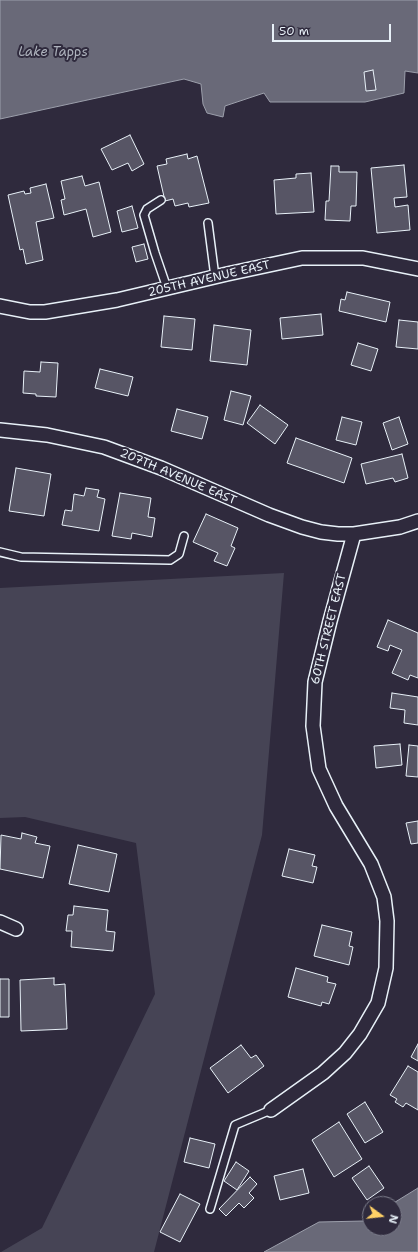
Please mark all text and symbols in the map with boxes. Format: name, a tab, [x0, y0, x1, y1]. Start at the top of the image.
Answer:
scale bar	[274, 16, 393, 42]
text: 50 m	[279, 23, 309, 39]
water label: Lake Tapps	[18, 45, 88, 61]
street label: 205TH AVENUE EAST	[146, 258, 272, 300]
street label: 207TH AVENUE EAST	[117, 446, 239, 508]
street label: 60TH STREET EAST	[308, 572, 350, 686]
north arrow	[362, 1196, 402, 1236]
text: N	[385, 1213, 401, 1225]

